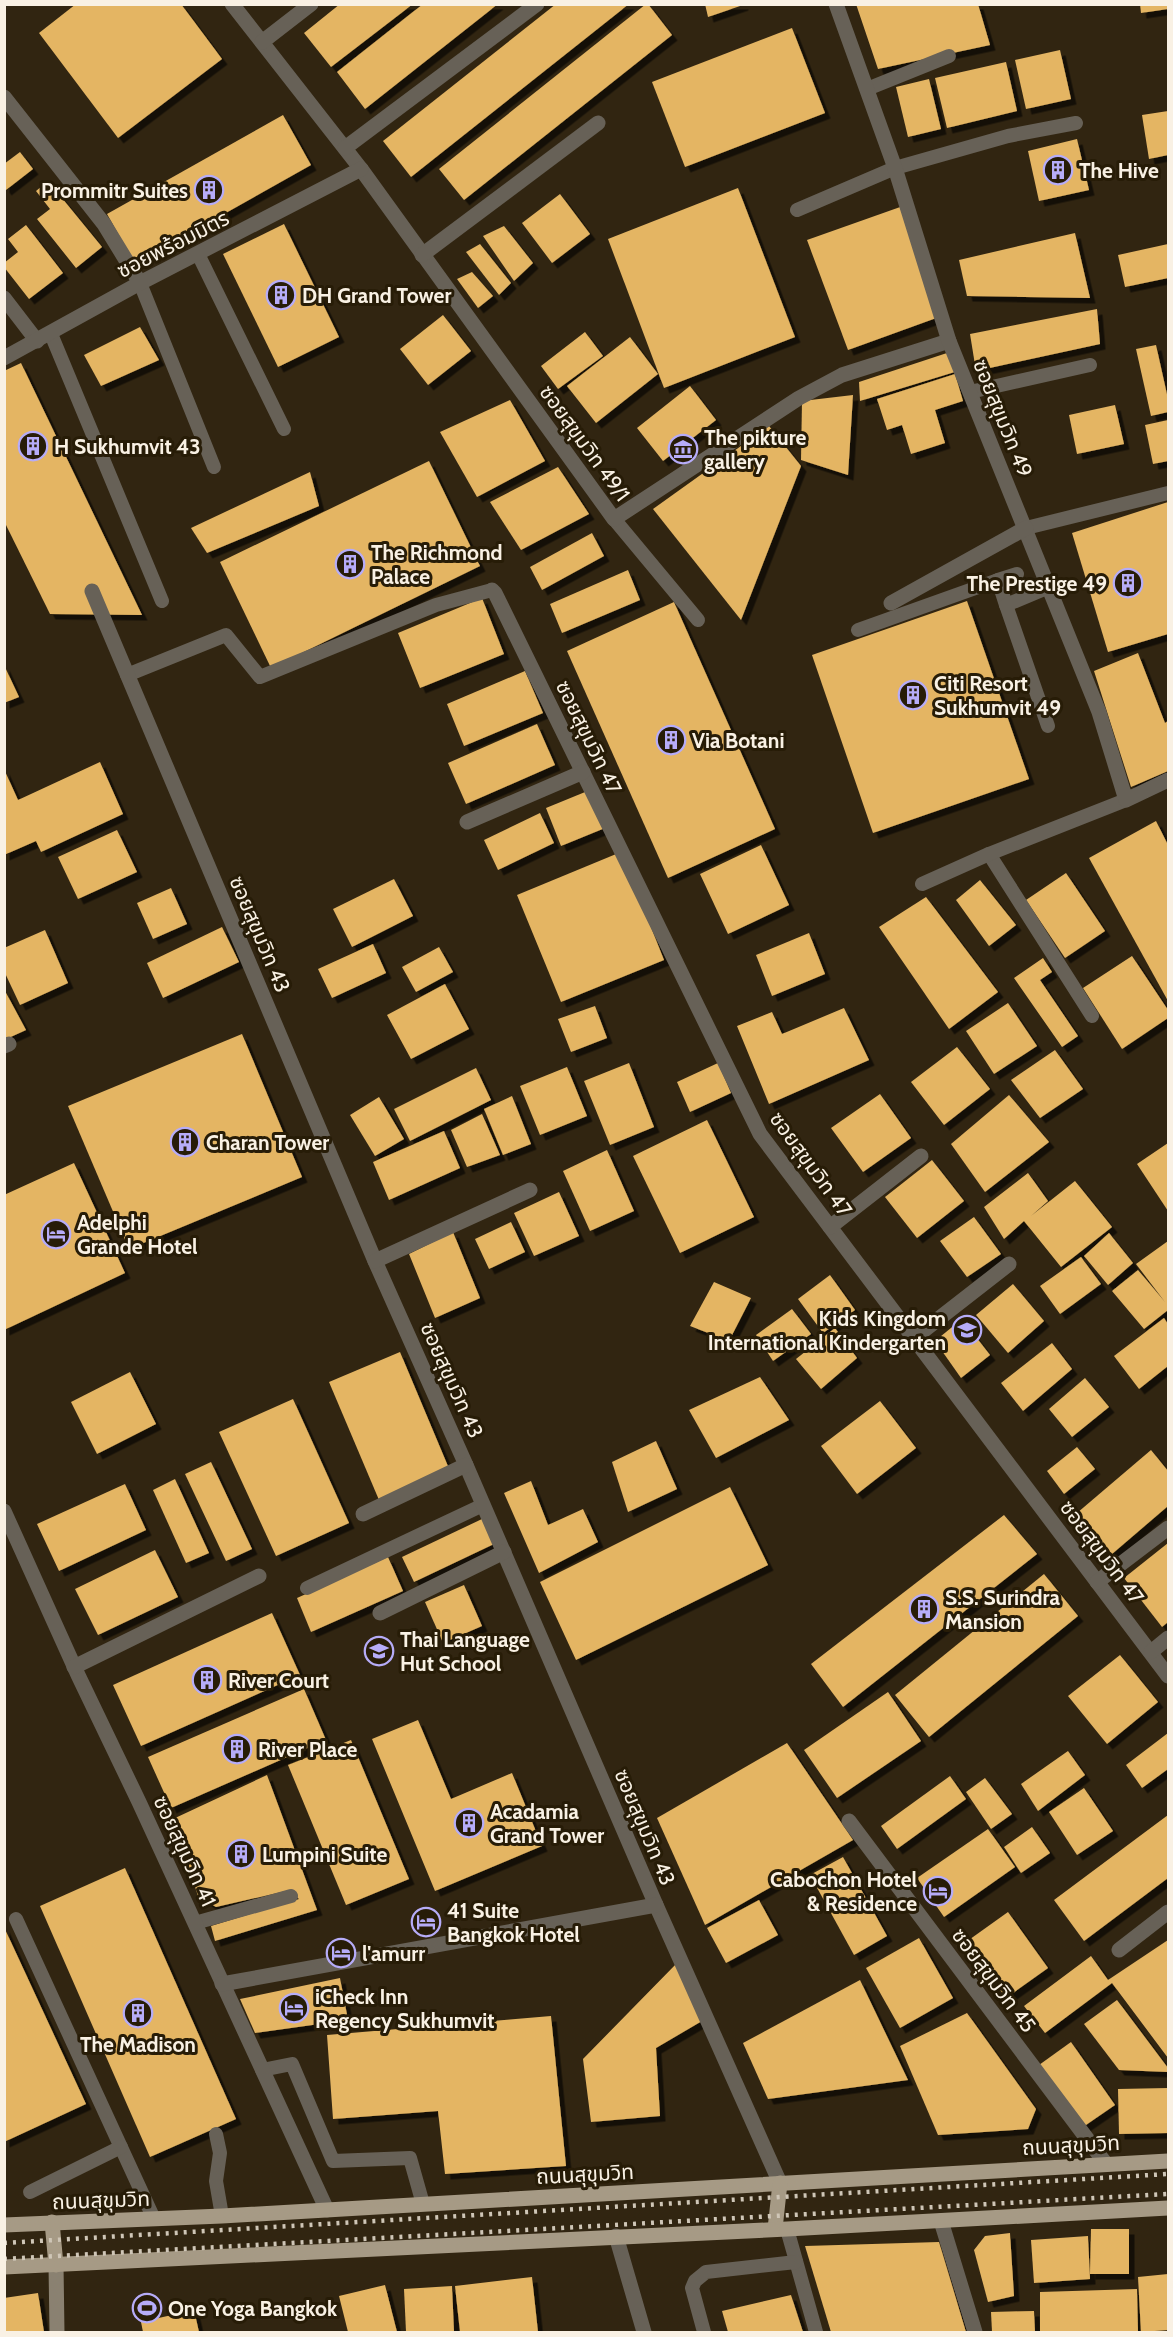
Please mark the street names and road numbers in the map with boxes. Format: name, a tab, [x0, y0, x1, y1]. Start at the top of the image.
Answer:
street label: ซอยพร้อมมิตร	[113, 205, 233, 283]
street label: ซอยสุขุมวิท 49	[967, 356, 1038, 481]
street label: ซอยสุขุมวิท 49/1	[534, 380, 636, 507]
street label: ซอยสุขุมวิท 47	[550, 676, 627, 799]
street label: ซอยสุขุมวิท 43	[223, 872, 296, 996]
street label: ซอยสุขุมวิท 47	[764, 1107, 858, 1222]
street label: ซอยสุขุมวิท 43	[414, 1318, 489, 1442]
street label: ซอยสุขุมวิท 47	[1054, 1495, 1149, 1610]
street label: ซอยสุขุมวิท 43	[608, 1765, 681, 1889]
street label: ซอยสุขุมวิท 41	[148, 1792, 222, 1911]
street label: ซอยสุขุมวิท 45	[946, 1923, 1041, 2038]
street label: ถนนสุขุมวิท	[1021, 2130, 1121, 2161]
street label: ถนนสุขุมวิท	[535, 2159, 635, 2190]
street label: ถนนสุขุมวิท	[52, 2186, 150, 2215]

